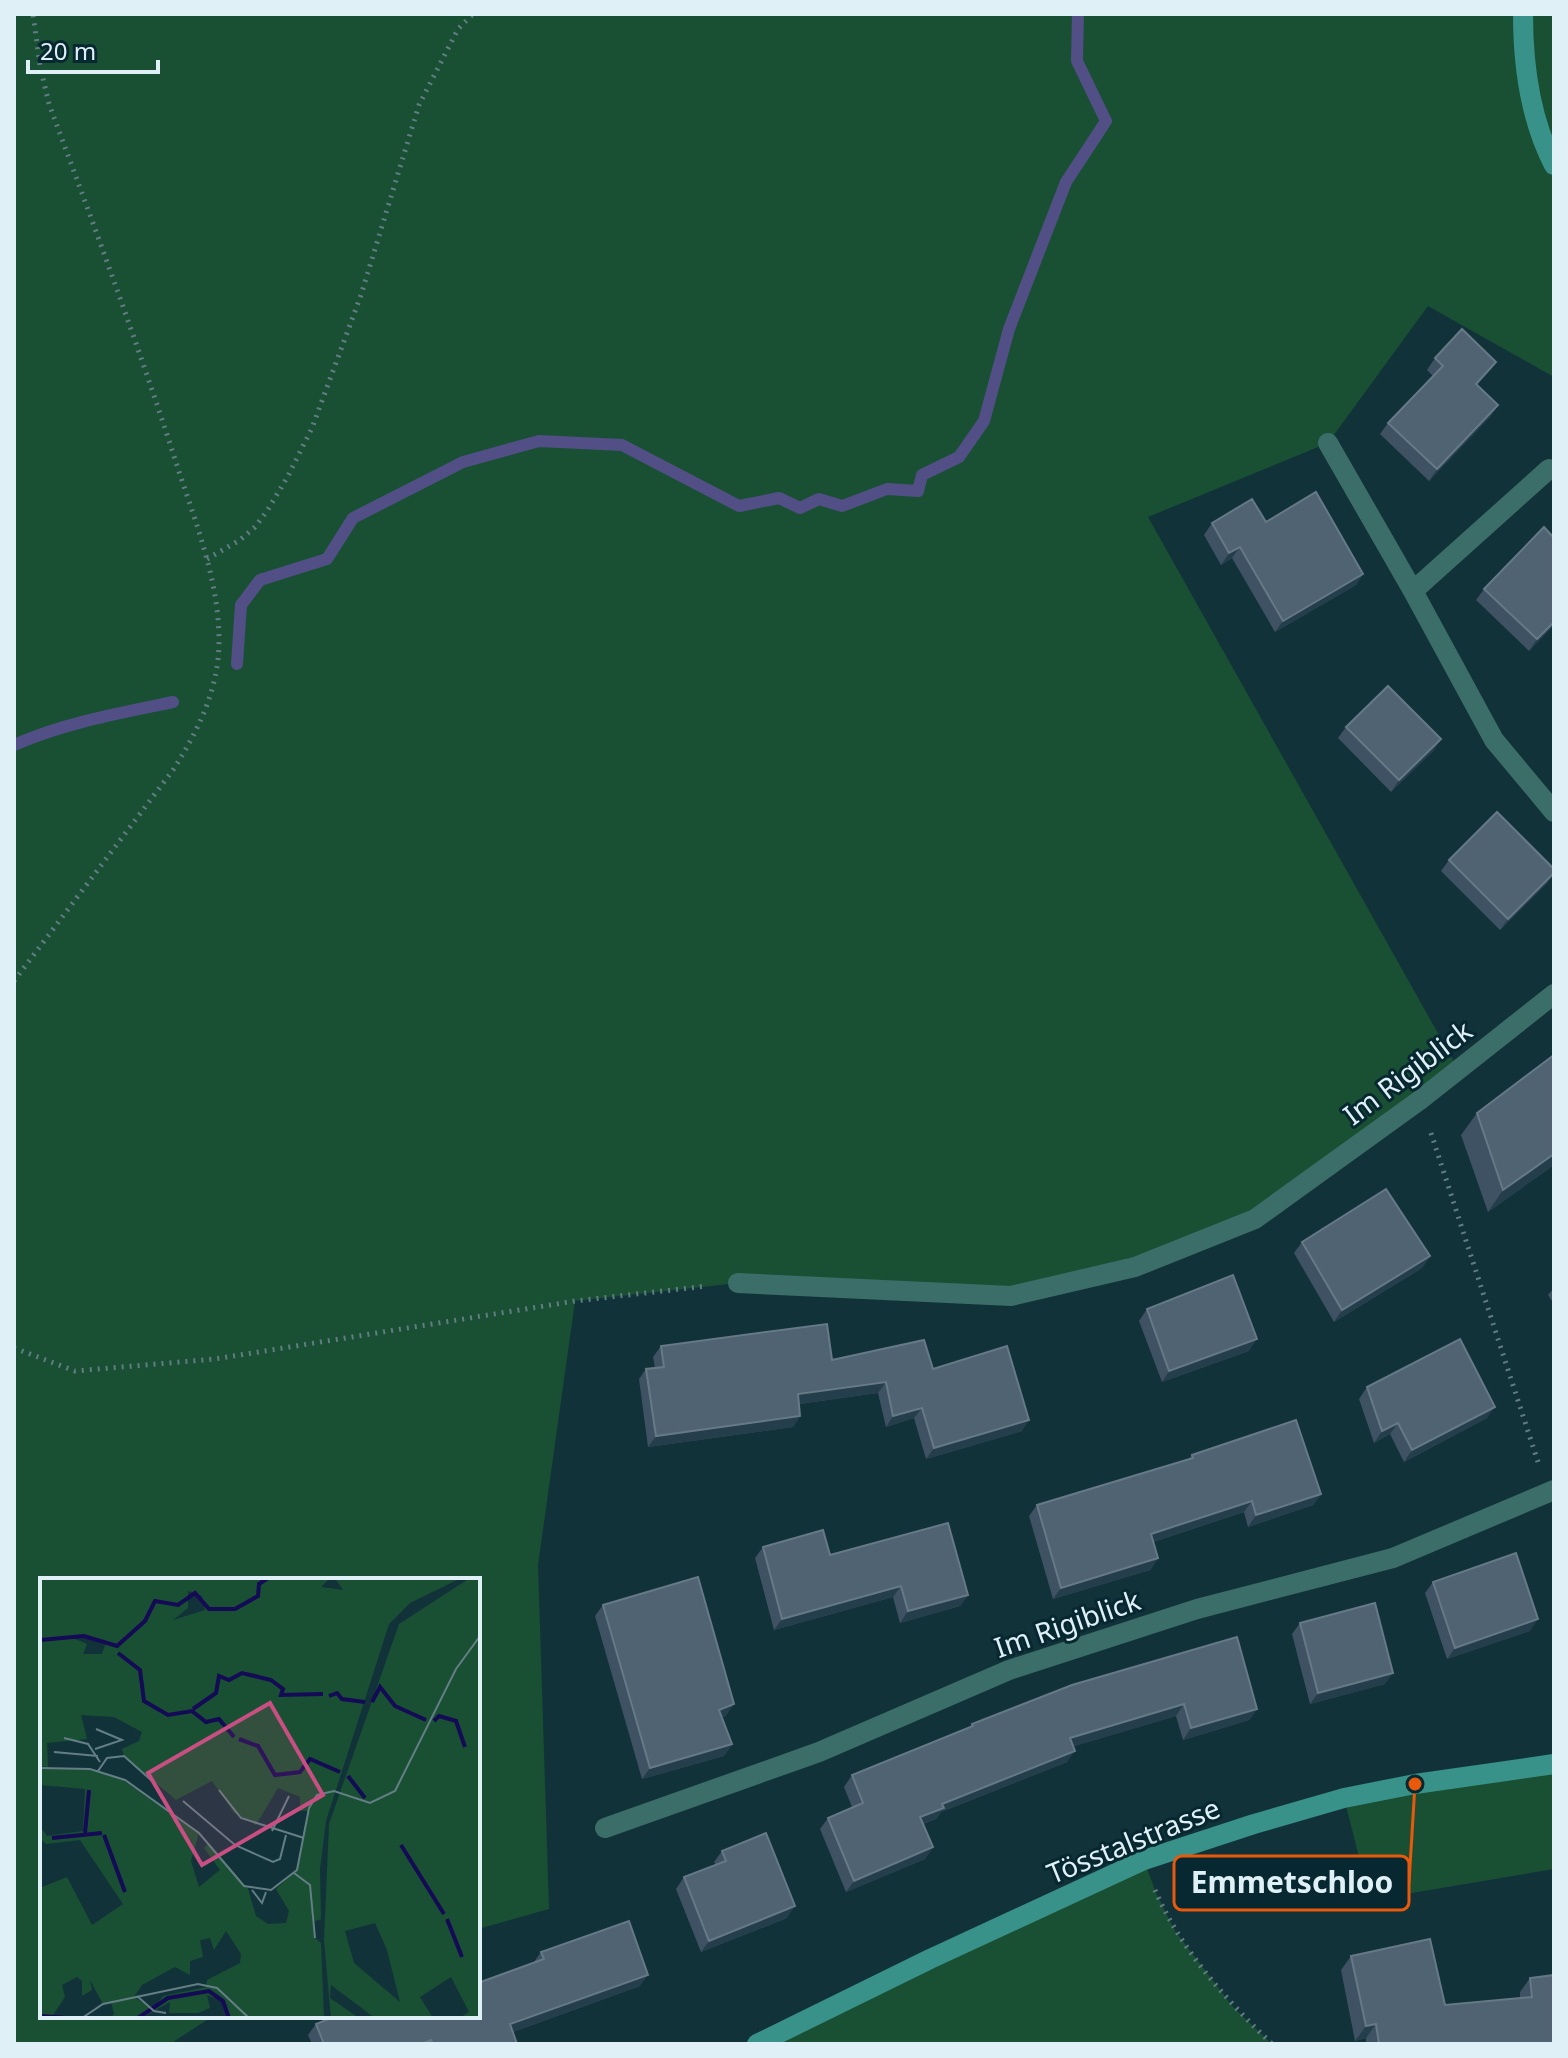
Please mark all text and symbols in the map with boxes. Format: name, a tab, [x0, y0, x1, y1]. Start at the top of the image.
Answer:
scale bar	[28, 24, 158, 74]
text: 20 m	[40, 34, 96, 67]
street label: Im Rigiblick	[1335, 1011, 1479, 1133]
inset map	[40, 1578, 480, 2018]
street label: Im Rigiblick	[989, 1580, 1145, 1666]
street label: Tösstalstrasse	[1041, 1788, 1225, 1892]
callout: Emmetschloo	[1174, 1856, 1409, 1910]
text: Emmetschloo	[1191, 1861, 1393, 1902]

